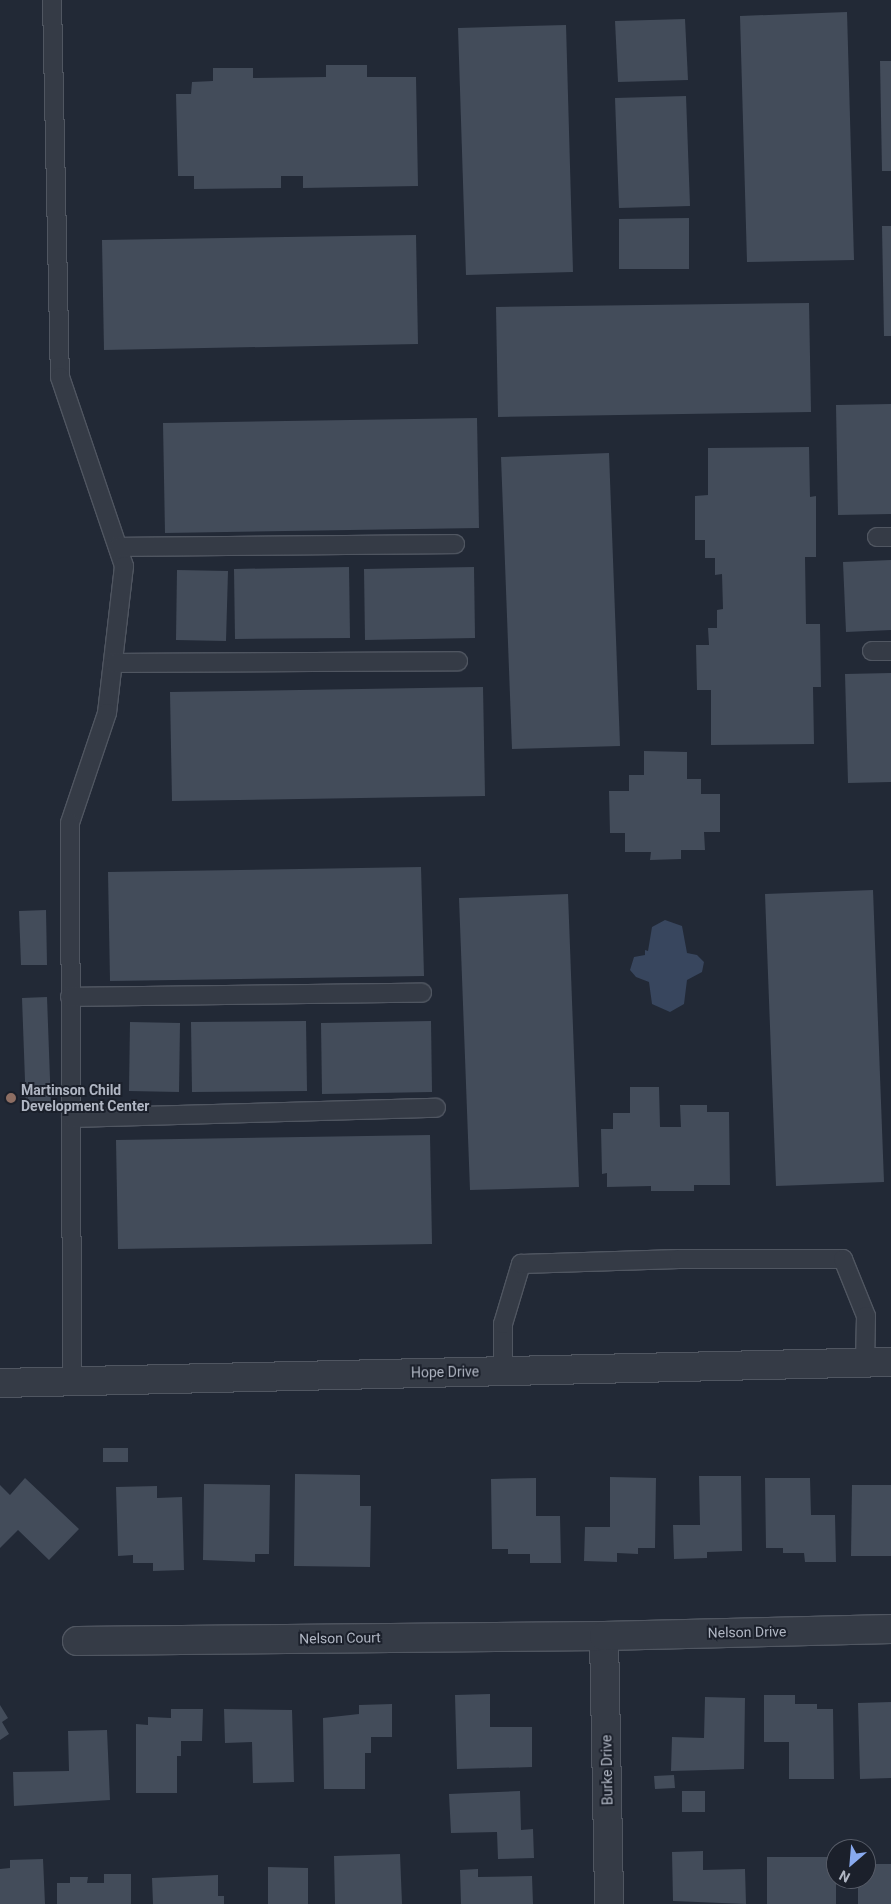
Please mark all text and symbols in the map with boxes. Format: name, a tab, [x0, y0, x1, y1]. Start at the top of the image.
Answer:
place label: Martinson Child Development Center	[21, 1082, 149, 1114]
marker: Martinson Child Development Center	[5, 1092, 17, 1104]
street label: Hope Drive	[411, 1363, 479, 1381]
street label: Nelson Drive	[708, 1623, 786, 1641]
street label: Nelson Court	[299, 1629, 381, 1647]
street label: Burke Drive	[598, 1735, 616, 1805]
north arrow	[826, 1839, 876, 1889]
text: N	[837, 1867, 853, 1886]

